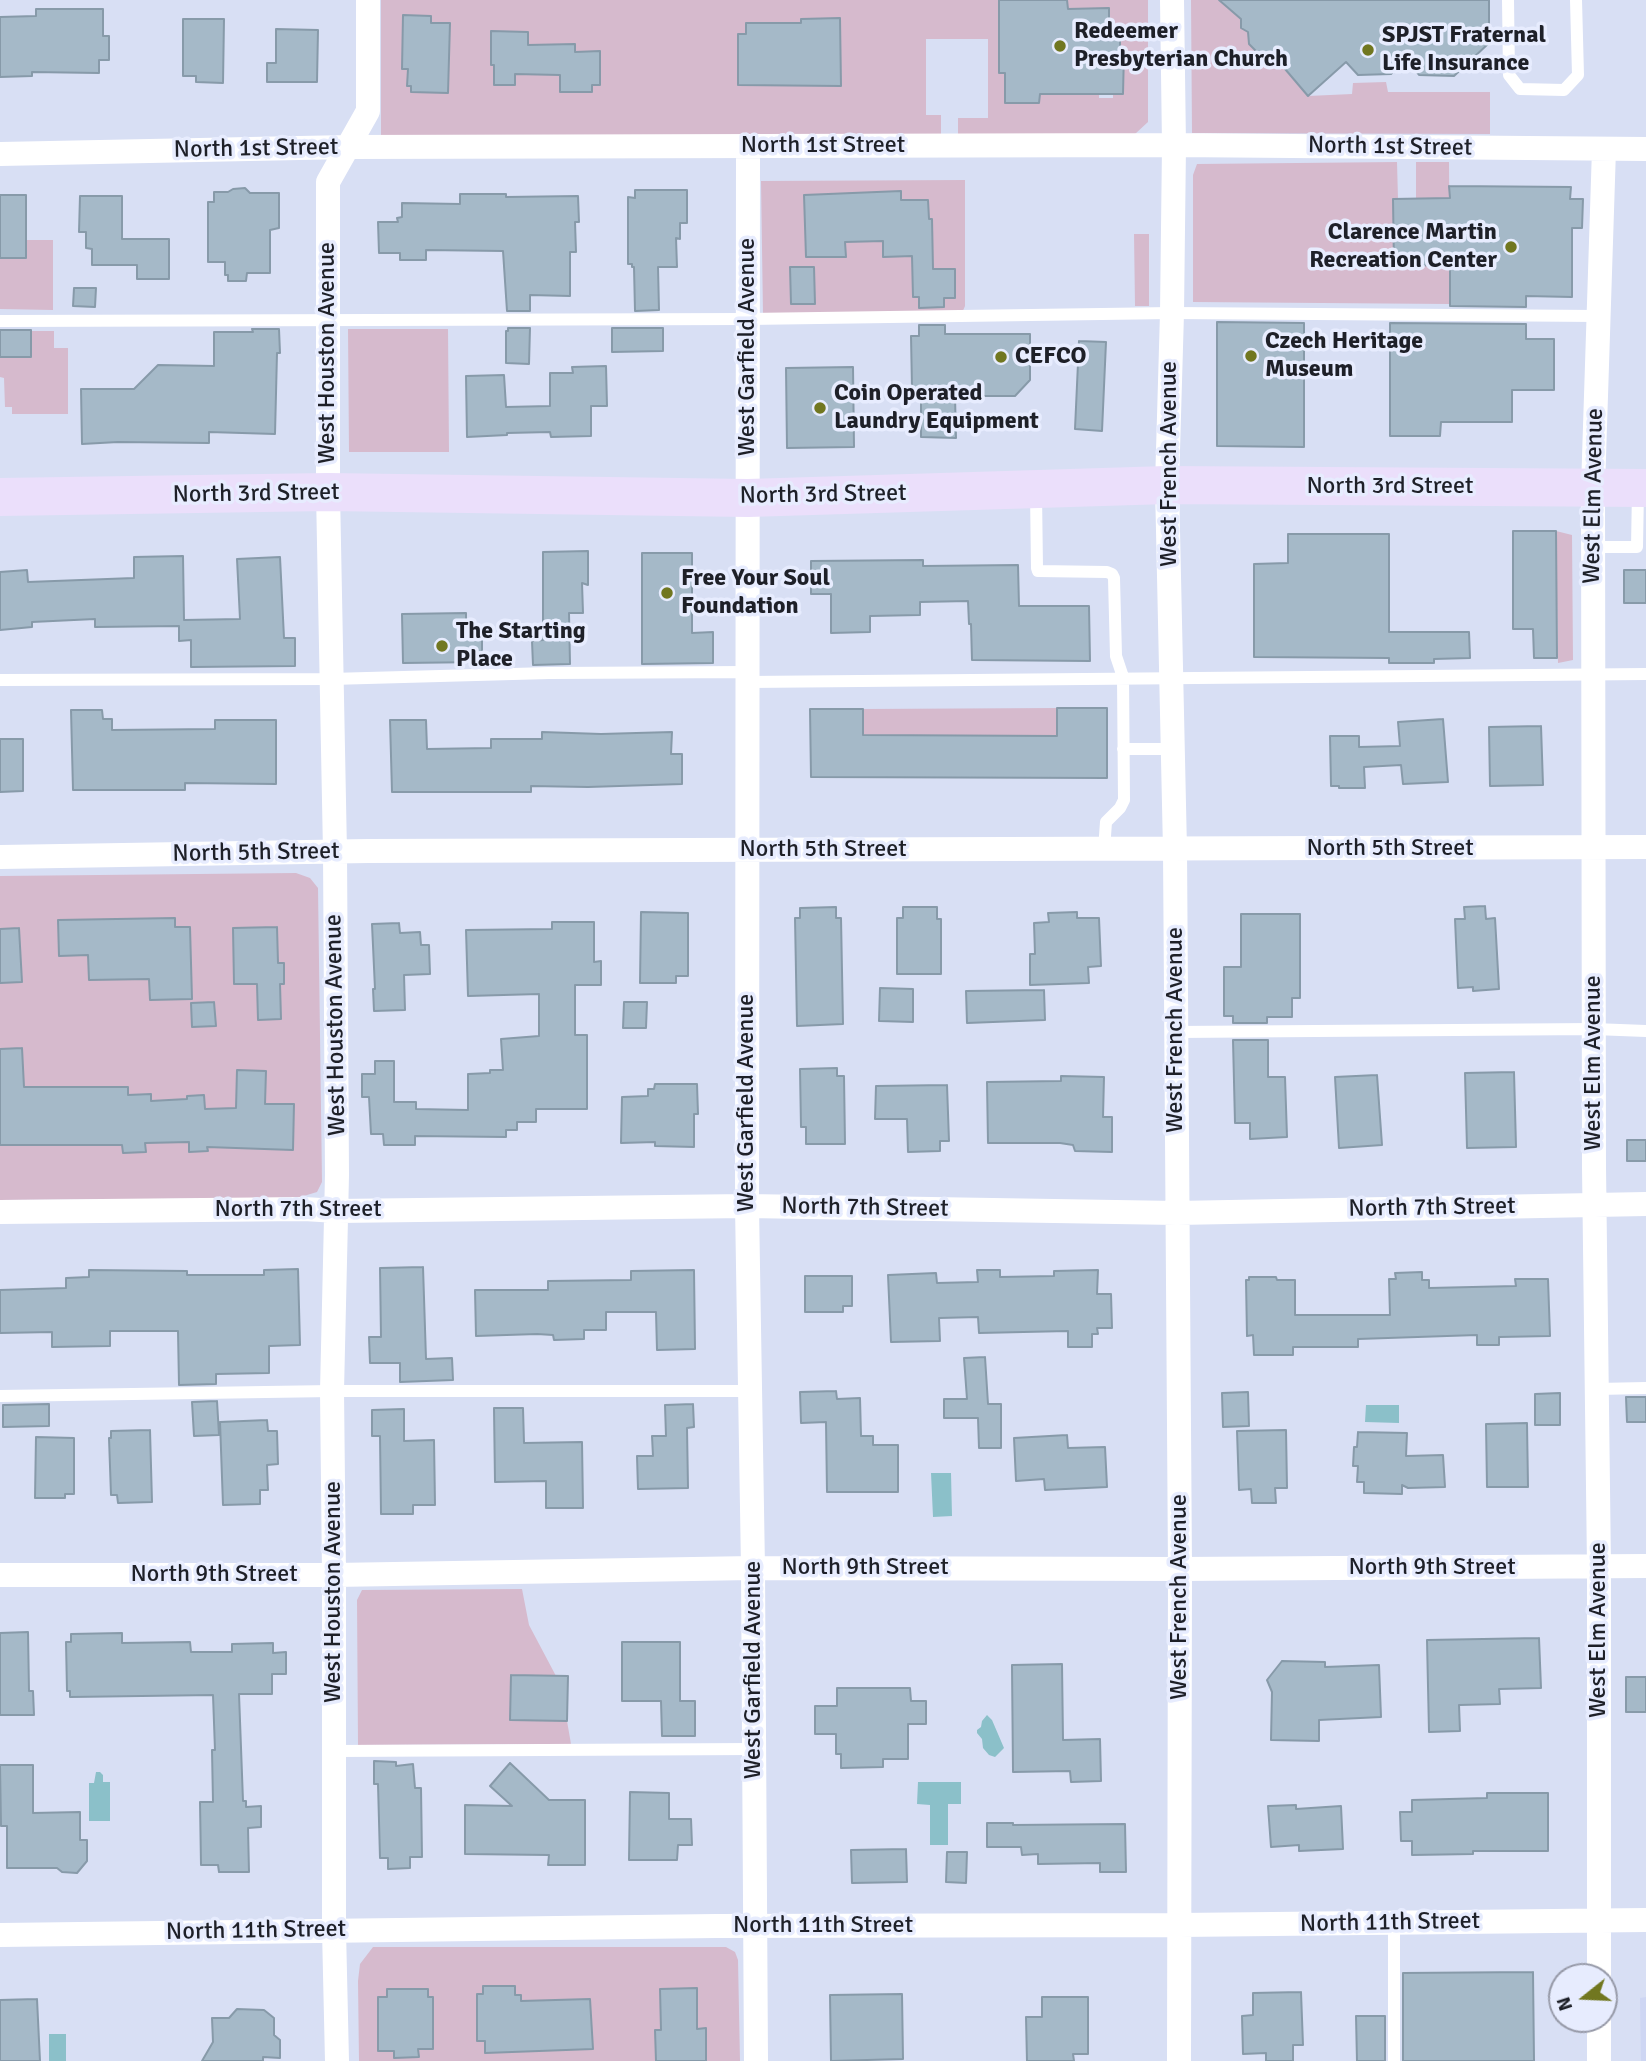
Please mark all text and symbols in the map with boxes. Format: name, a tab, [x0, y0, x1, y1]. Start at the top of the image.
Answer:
place label: Redeemer Presbyterian Church	[1074, 18, 1288, 74]
place label: SPJST Fraternal Life Insurance	[1382, 22, 1546, 78]
marker: Redeemer Presbyterian Church	[1052, 38, 1068, 54]
marker: SPJST Fraternal Life Insurance	[1360, 42, 1376, 58]
street label: North 1st Street	[1307, 131, 1473, 163]
street label: North 1st Street	[741, 132, 905, 160]
street label: North 1st Street	[173, 133, 339, 165]
place label: Clarence Martin Recreation Center	[1309, 219, 1497, 275]
street label: West Garfield Avenue	[734, 238, 762, 456]
marker: Clarence Martin Recreation Center	[1503, 239, 1519, 255]
street label: West Houston Avenue	[314, 242, 342, 464]
place label: Czech Heritage Museum	[1265, 328, 1423, 384]
place label: CEFCO	[1015, 343, 1086, 371]
marker: Czech Heritage Museum	[1243, 348, 1259, 364]
marker: CEFCO	[993, 349, 1009, 365]
street label: West French Avenue	[1156, 361, 1184, 567]
place label: Coin Operated Laundry Equipment	[834, 380, 1039, 436]
marker: Coin Operated Laundry Equipment	[812, 400, 828, 416]
street label: West Elm Avenue	[1578, 408, 1610, 584]
street label: North 3rd Street	[1307, 473, 1473, 501]
street label: North 3rd Street	[172, 478, 340, 510]
street label: North 3rd Street	[739, 479, 907, 511]
place label: Free Your Soul Foundation	[681, 565, 830, 621]
marker: Free Your Soul Foundation	[659, 585, 675, 601]
place label: The Starting Place	[456, 618, 586, 674]
marker: The Starting Place	[434, 638, 450, 654]
street label: North 5th Street	[1306, 835, 1474, 863]
street label: North 5th Street	[739, 836, 907, 864]
street label: North 5th Street	[172, 837, 340, 869]
street label: West Houston Avenue	[320, 914, 352, 1136]
street label: West French Avenue	[1162, 927, 1190, 1133]
street label: West Elm Avenue	[1580, 975, 1608, 1151]
street label: West Garfield Avenue	[733, 994, 761, 1212]
street label: North 7th Street	[781, 1192, 949, 1224]
street label: North 7th Street	[1348, 1192, 1516, 1224]
street label: North 7th Street	[214, 1196, 382, 1224]
street label: West Houston Avenue	[320, 1481, 348, 1703]
street label: West French Avenue	[1166, 1494, 1194, 1700]
street label: West Elm Avenue	[1585, 1542, 1613, 1718]
street label: North 9th Street	[781, 1554, 949, 1582]
street label: North 9th Street	[1348, 1554, 1516, 1582]
street label: North 9th Street	[130, 1561, 298, 1589]
street label: West Garfield Avenue	[740, 1561, 768, 1779]
street label: North 11th Street	[1300, 1907, 1480, 1939]
street label: North 11th Street	[733, 1912, 913, 1940]
street label: North 11th Street	[166, 1915, 346, 1947]
north arrow	[1548, 1963, 1618, 2033]
text: N	[1551, 1994, 1578, 2014]

